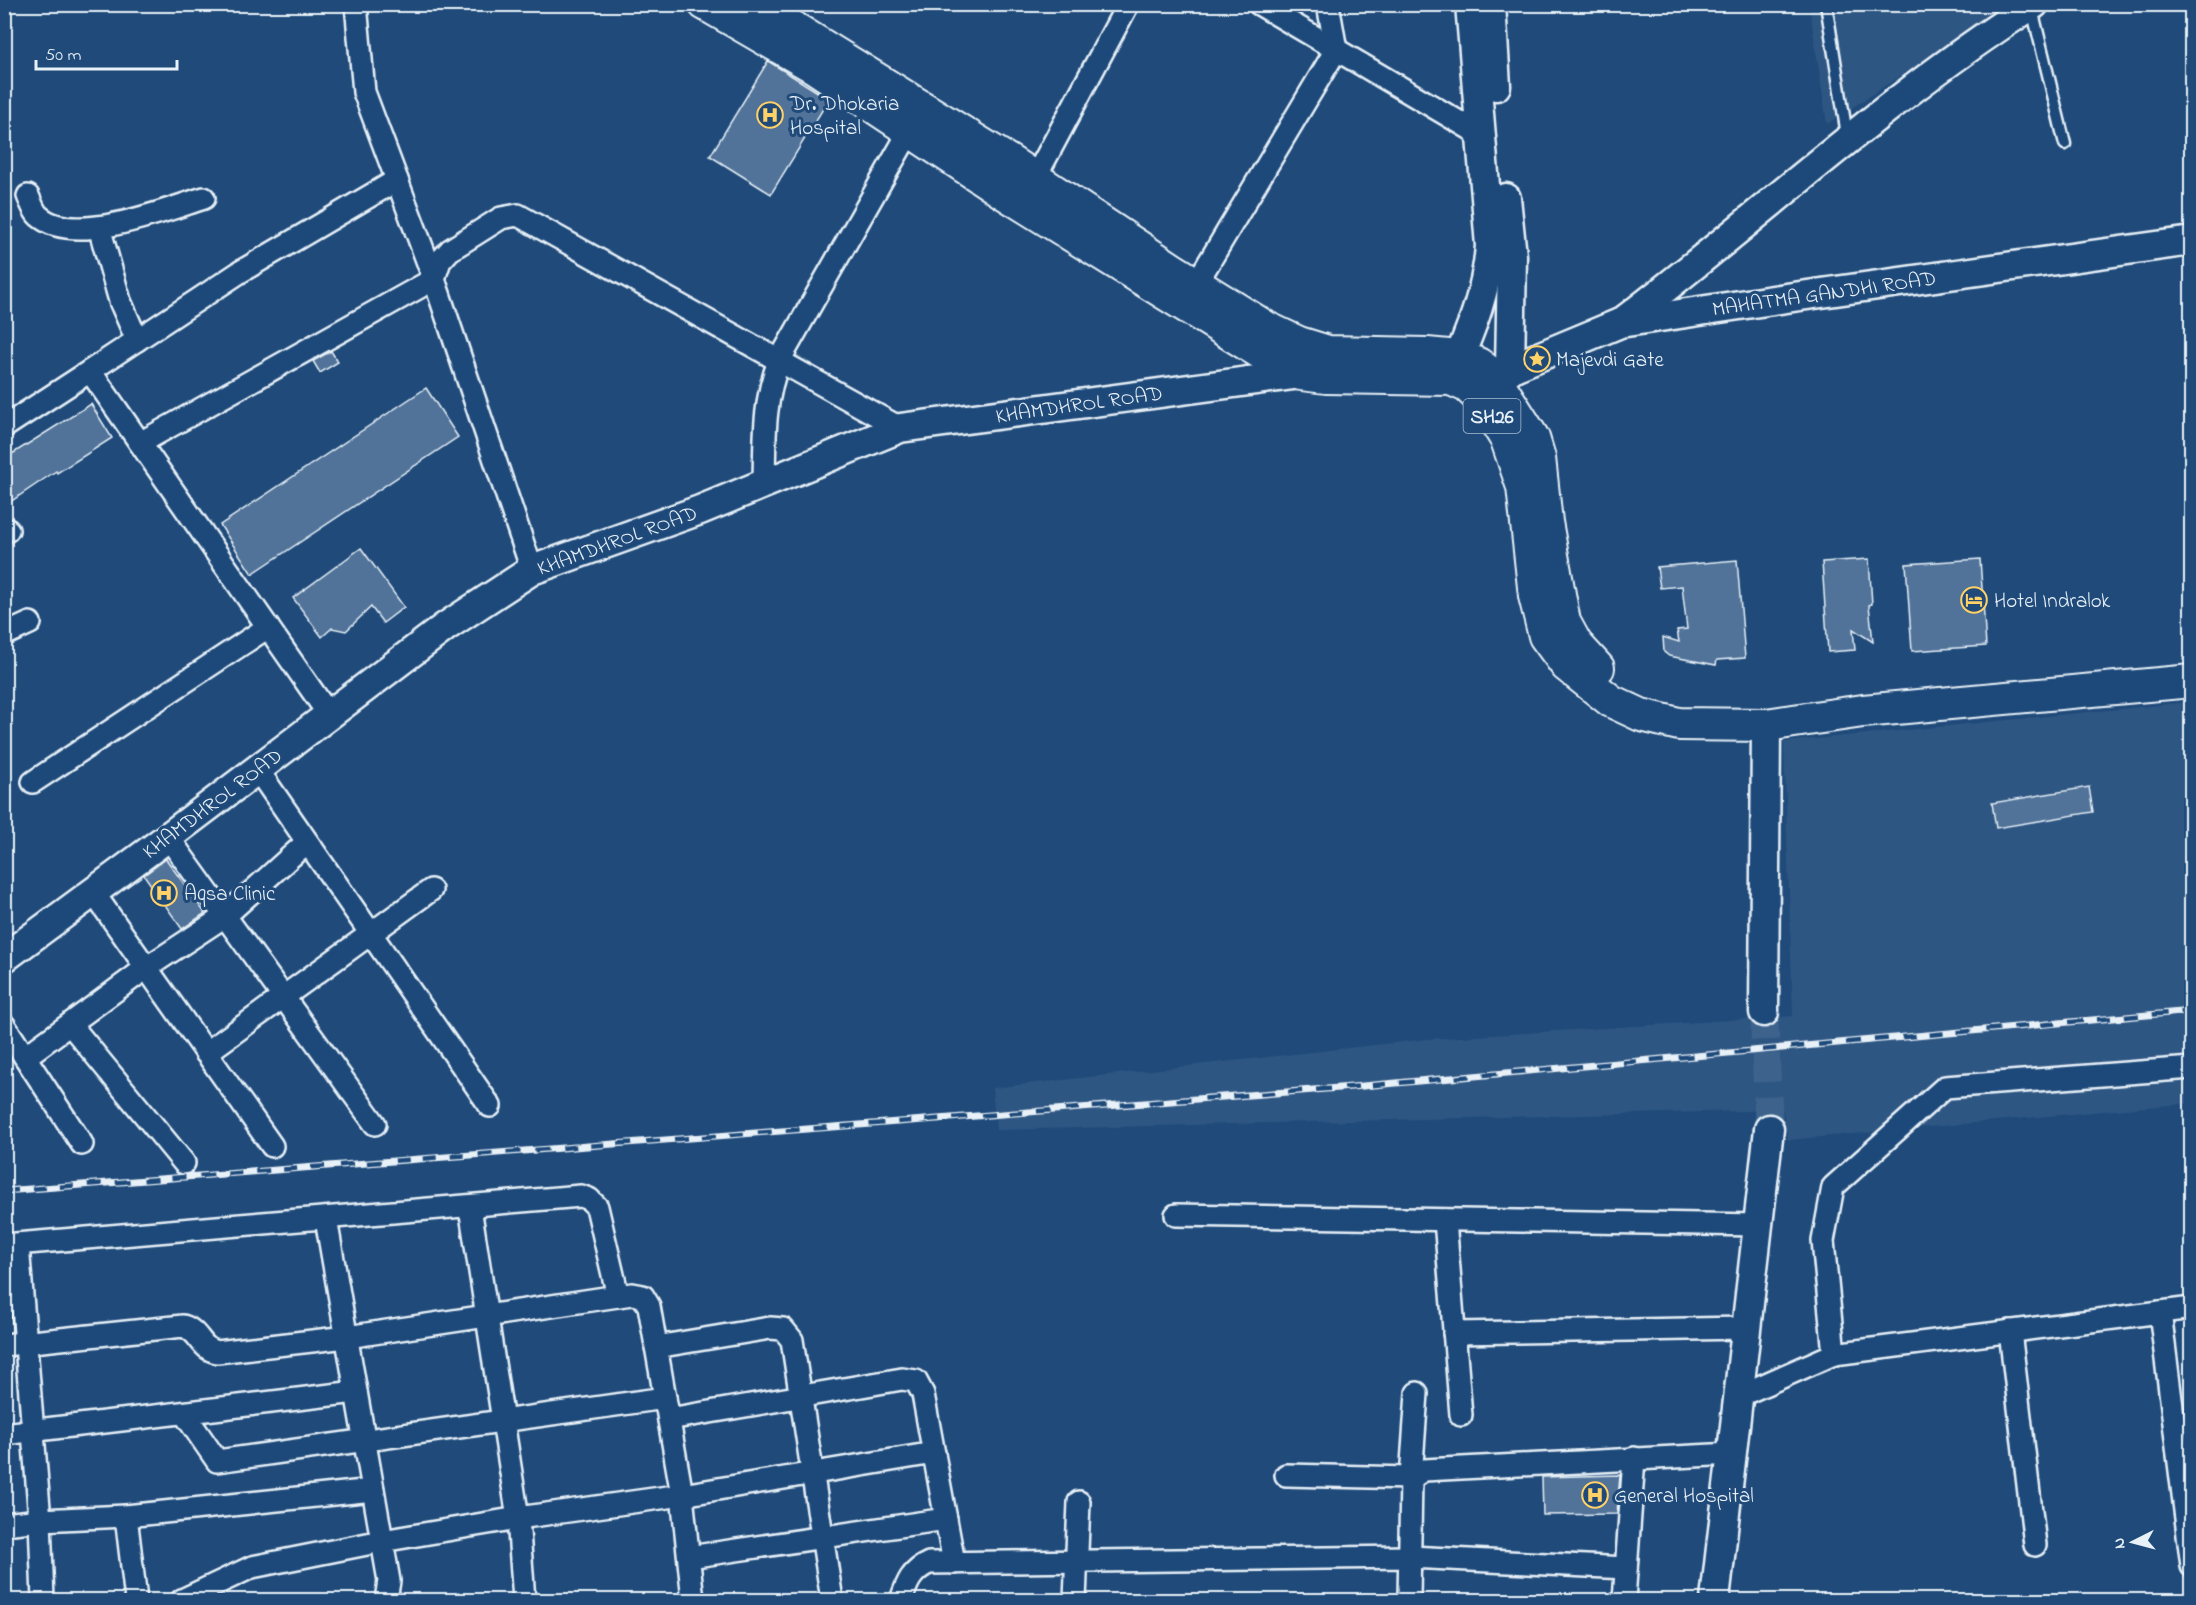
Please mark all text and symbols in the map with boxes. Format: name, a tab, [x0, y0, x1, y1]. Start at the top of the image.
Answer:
scale bar	[36, 33, 177, 71]
text: 50 m	[45, 43, 82, 69]
place label: Dr. Dhokaria Hospital	[789, 90, 899, 144]
hospital icon: Dr. Dhokaria Hospital	[755, 100, 785, 130]
street label: MAHATMA GANDHI ROAD	[1710, 264, 1938, 326]
place icon: Majevdi Gate	[1522, 344, 1552, 374]
place label: Majevdi Gate	[1556, 346, 1664, 376]
street label: KHAMDHROL ROAD	[994, 379, 1165, 433]
road number: SH26	[1464, 399, 1520, 433]
street label: KHAMDHROL ROAD	[533, 499, 702, 585]
hotel icon: Hotel Indralok	[1959, 585, 1989, 615]
place label: Hotel Indralok	[1994, 587, 2111, 617]
street label: KHAMDHROL ROAD	[137, 742, 289, 867]
hospital icon: Aqsa Clinic	[149, 878, 179, 908]
place label: Aqsa Clinic	[184, 880, 276, 910]
hospital icon: General Hospital	[1580, 1480, 1610, 1510]
place label: General Hospital	[1614, 1482, 1754, 1512]
north arrow	[2103, 1512, 2163, 1572]
text: N	[2108, 1537, 2133, 1550]

